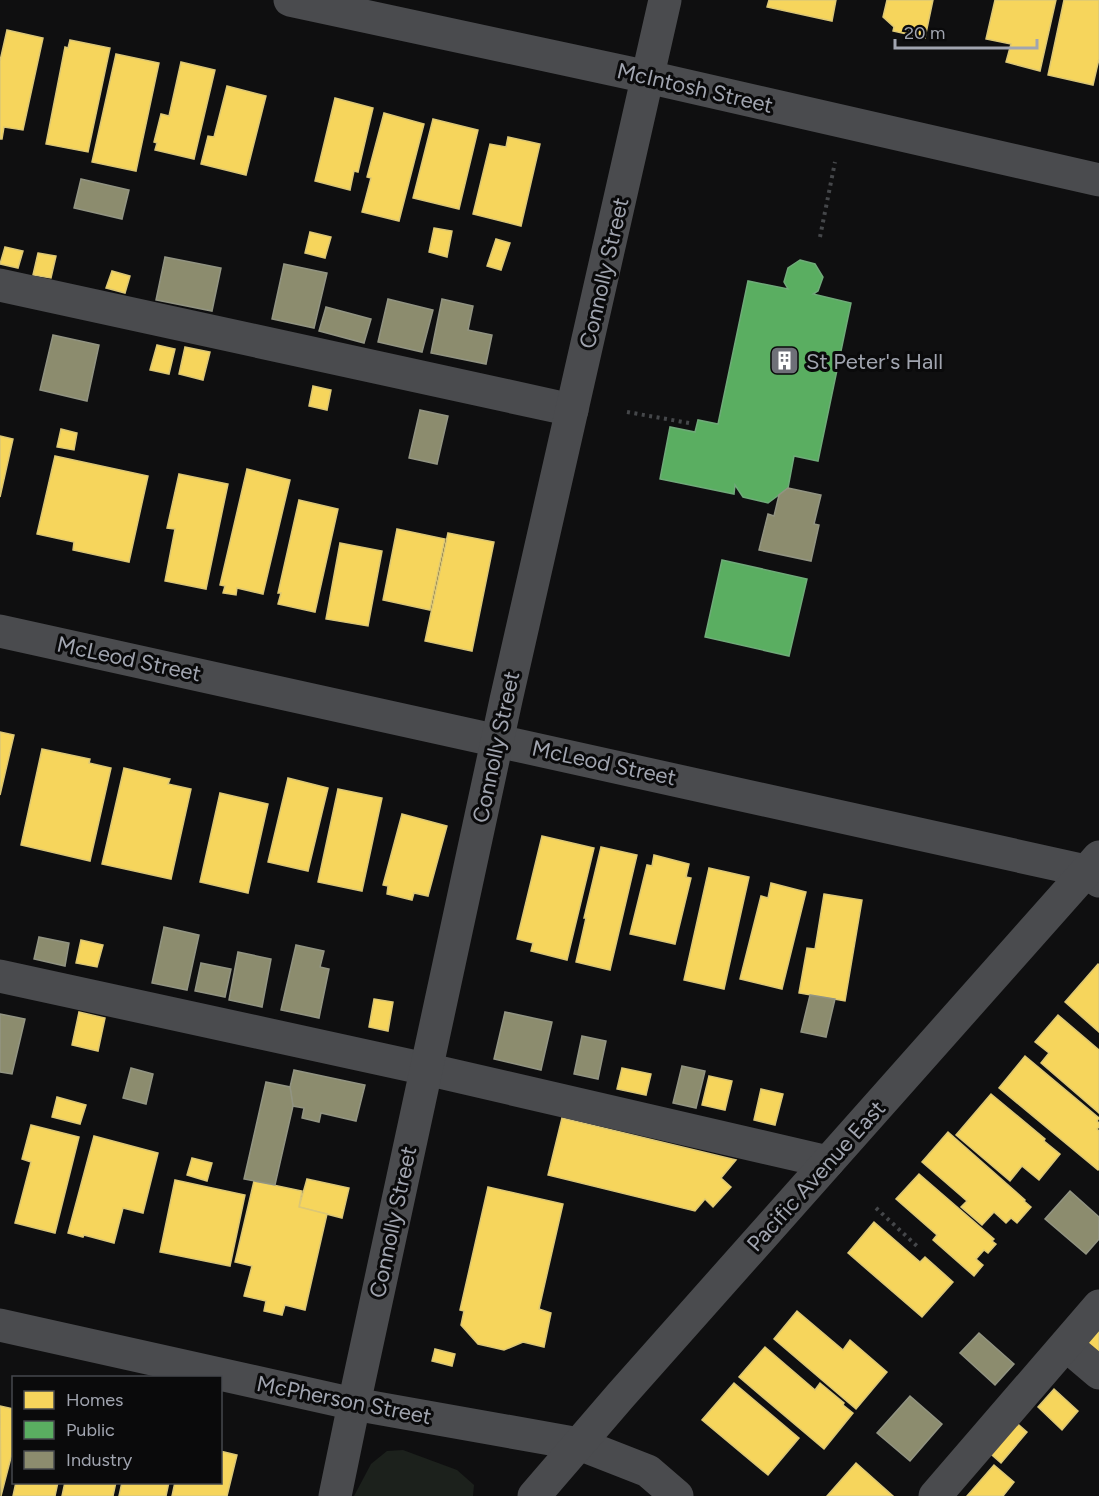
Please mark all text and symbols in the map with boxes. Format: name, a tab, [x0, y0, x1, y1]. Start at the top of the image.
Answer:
scale bar	[895, 12, 1038, 50]
text: 20 m	[904, 22, 945, 44]
street label: McIntosh Street	[614, 57, 776, 119]
street label: Connolly Street	[573, 195, 635, 351]
building icon: St Peter's Hall	[769, 345, 801, 377]
place label: St Peter's Hall	[806, 348, 943, 375]
street label: McLeod Street	[54, 631, 204, 687]
street label: Connolly Street	[467, 669, 525, 825]
street label: McLeod Street	[529, 735, 679, 791]
street label: Pacific Avenue East	[741, 1095, 891, 1257]
street label: Connolly Street	[364, 1144, 422, 1300]
street label: McPherson Street	[254, 1370, 434, 1430]
legend	[12, 1376, 222, 1484]
text: Homes	[66, 1389, 124, 1411]
text: Public	[66, 1419, 115, 1441]
text: Industry	[66, 1449, 133, 1471]

